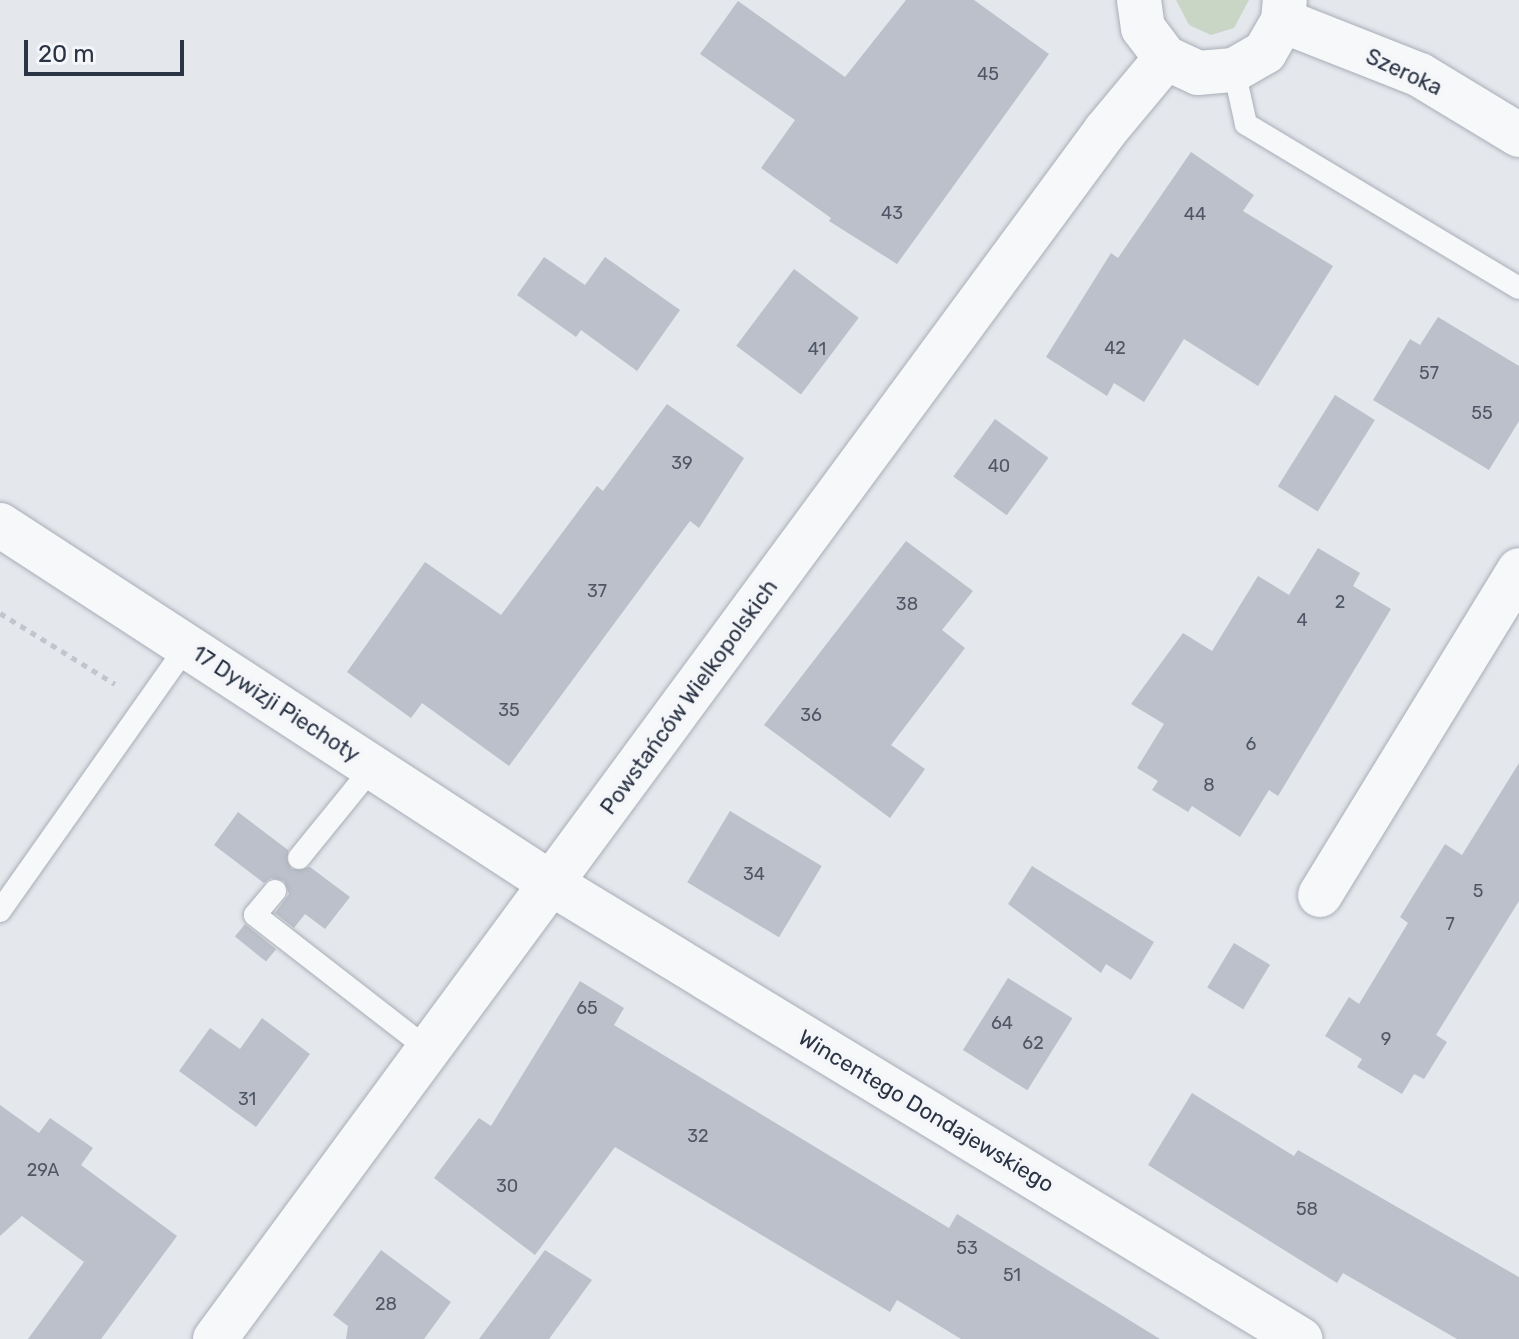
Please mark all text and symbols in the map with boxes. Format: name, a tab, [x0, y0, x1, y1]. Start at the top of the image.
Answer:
scale bar	[28, 24, 188, 74]
text: 20 m	[38, 40, 95, 68]
street label: Szeroka	[1362, 43, 1446, 101]
house number: 45	[977, 63, 999, 85]
house number: 43	[881, 202, 903, 224]
house number: 44	[1184, 203, 1206, 225]
house number: 42	[1104, 337, 1126, 359]
house number: 41	[808, 338, 826, 360]
house number: 57	[1419, 362, 1439, 384]
house number: 55	[1471, 402, 1493, 424]
house number: 39	[671, 452, 693, 474]
house number: 40	[988, 455, 1010, 477]
street label: Powstańców Wielkopolskich	[595, 574, 783, 820]
house number: 37	[587, 580, 607, 602]
house number: 2	[1335, 591, 1345, 613]
house number: 38	[896, 593, 918, 615]
house number: 4	[1296, 609, 1308, 631]
street label: 17 Dywizji Piechoty	[187, 640, 365, 768]
house number: 35	[498, 699, 520, 721]
house number: 36	[800, 704, 822, 726]
house number: 6	[1246, 733, 1256, 755]
house number: 8	[1203, 774, 1215, 796]
house number: 34	[743, 863, 765, 885]
house number: 5	[1473, 880, 1483, 902]
house number: 7	[1445, 913, 1455, 935]
house number: 65	[576, 997, 598, 1019]
house number: 64	[991, 1012, 1013, 1034]
street label: Wincentego Dondajewskiego	[793, 1024, 1059, 1198]
house number: 9	[1381, 1028, 1391, 1050]
house number: 62	[1022, 1032, 1044, 1054]
house number: 31	[238, 1088, 256, 1110]
house number: 32	[687, 1125, 709, 1147]
house number: 29A	[27, 1159, 59, 1181]
house number: 30	[496, 1175, 518, 1197]
house number: 58	[1296, 1198, 1318, 1220]
house number: 53	[956, 1237, 978, 1259]
house number: 51	[1003, 1264, 1021, 1286]
house number: 28	[375, 1293, 397, 1315]

